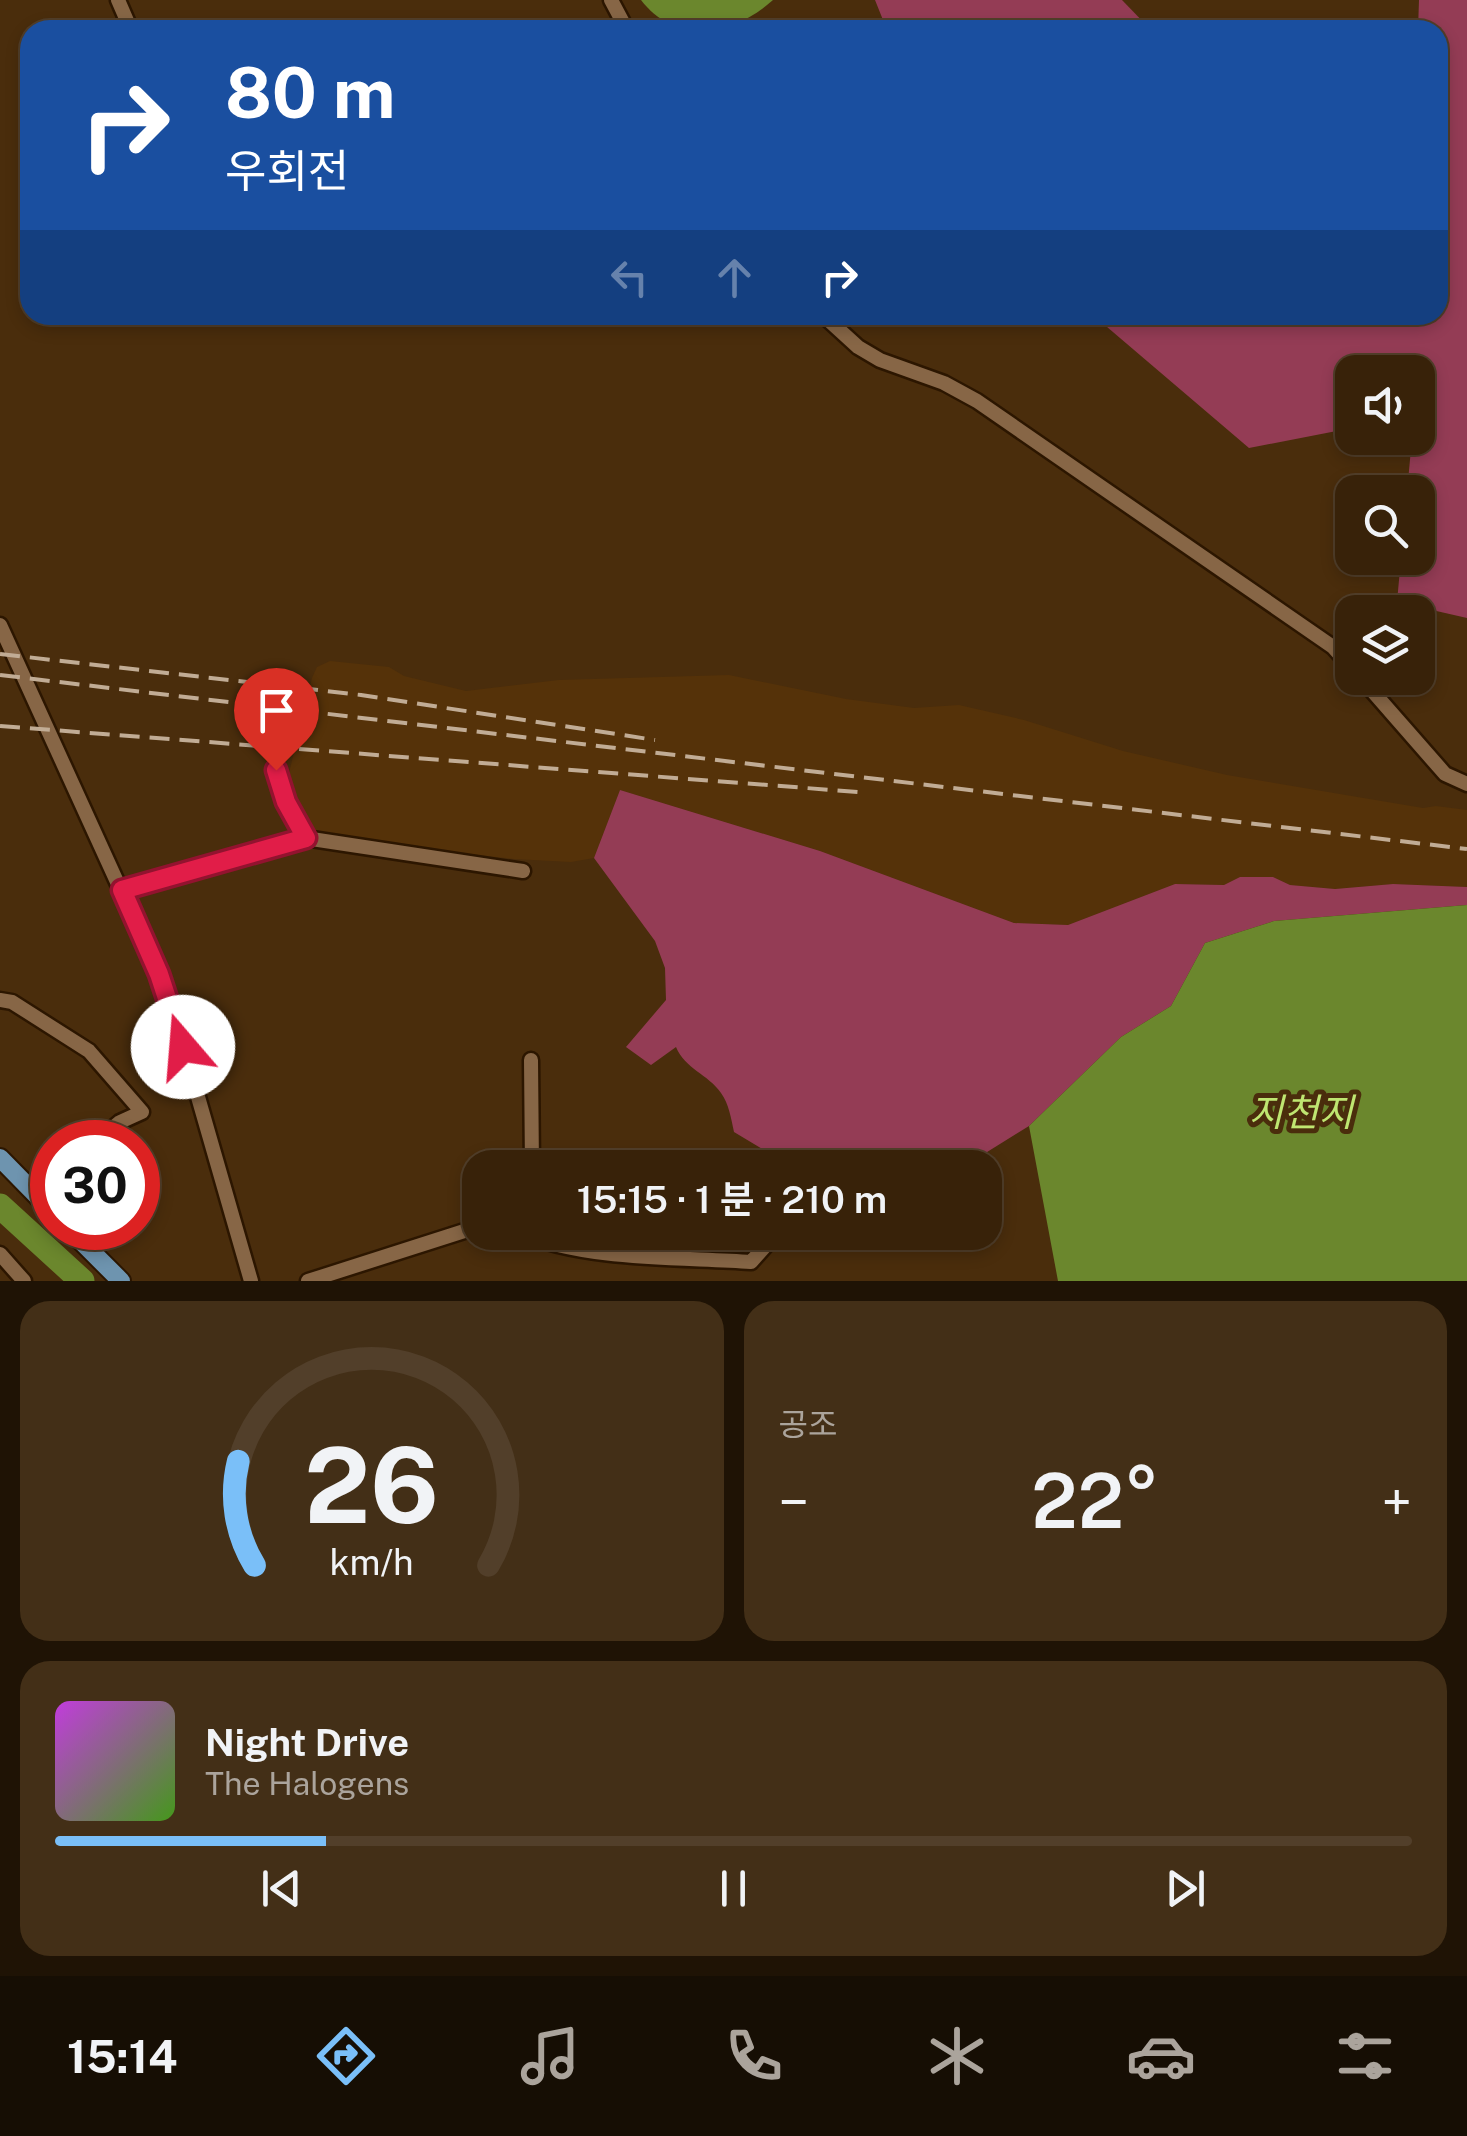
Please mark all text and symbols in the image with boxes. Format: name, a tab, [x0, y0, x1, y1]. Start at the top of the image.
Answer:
text: 80 m	[225, 51, 395, 134]
icon: right	[60, 60, 190, 190]
text: 우회전	[225, 144, 349, 197]
icon: left	[602, 250, 657, 305]
icon: ahead	[707, 250, 762, 305]
icon: right	[812, 250, 867, 305]
map controls	[1335, 355, 1435, 695]
button: sound	[1335, 355, 1435, 455]
button: search	[1335, 475, 1435, 575]
button: layers	[1335, 595, 1435, 695]
pin	[234, 668, 319, 771]
icon: arrive	[249, 683, 304, 738]
position arrow	[131, 995, 235, 1099]
water label: 지천지	[1249, 1090, 1356, 1135]
speed limit sign: 30	[30, 1120, 160, 1250]
text: 15:15 · 1 분 · 210 m	[577, 1177, 887, 1222]
text: 공조	[779, 1406, 837, 1443]
text: 26	[304, 1424, 439, 1546]
text: 22°	[1031, 1457, 1159, 1545]
text: −	[779, 1470, 809, 1534]
text: +	[1382, 1470, 1412, 1534]
text: km/h	[330, 1541, 414, 1583]
text: Night Drive	[205, 1720, 409, 1765]
text: The Halogens	[205, 1765, 409, 1802]
icon: previous	[254, 1861, 309, 1916]
icon: pause	[706, 1861, 761, 1916]
icon: next	[1158, 1861, 1213, 1916]
icon: directions	[311, 2021, 381, 2091]
icon: music	[515, 2021, 585, 2091]
icon: phone	[719, 2021, 789, 2091]
icon: climate	[922, 2021, 992, 2091]
icon: car	[1126, 2021, 1196, 2091]
icon: filters	[1330, 2021, 1400, 2091]
text: 15:14	[67, 2030, 177, 2083]

